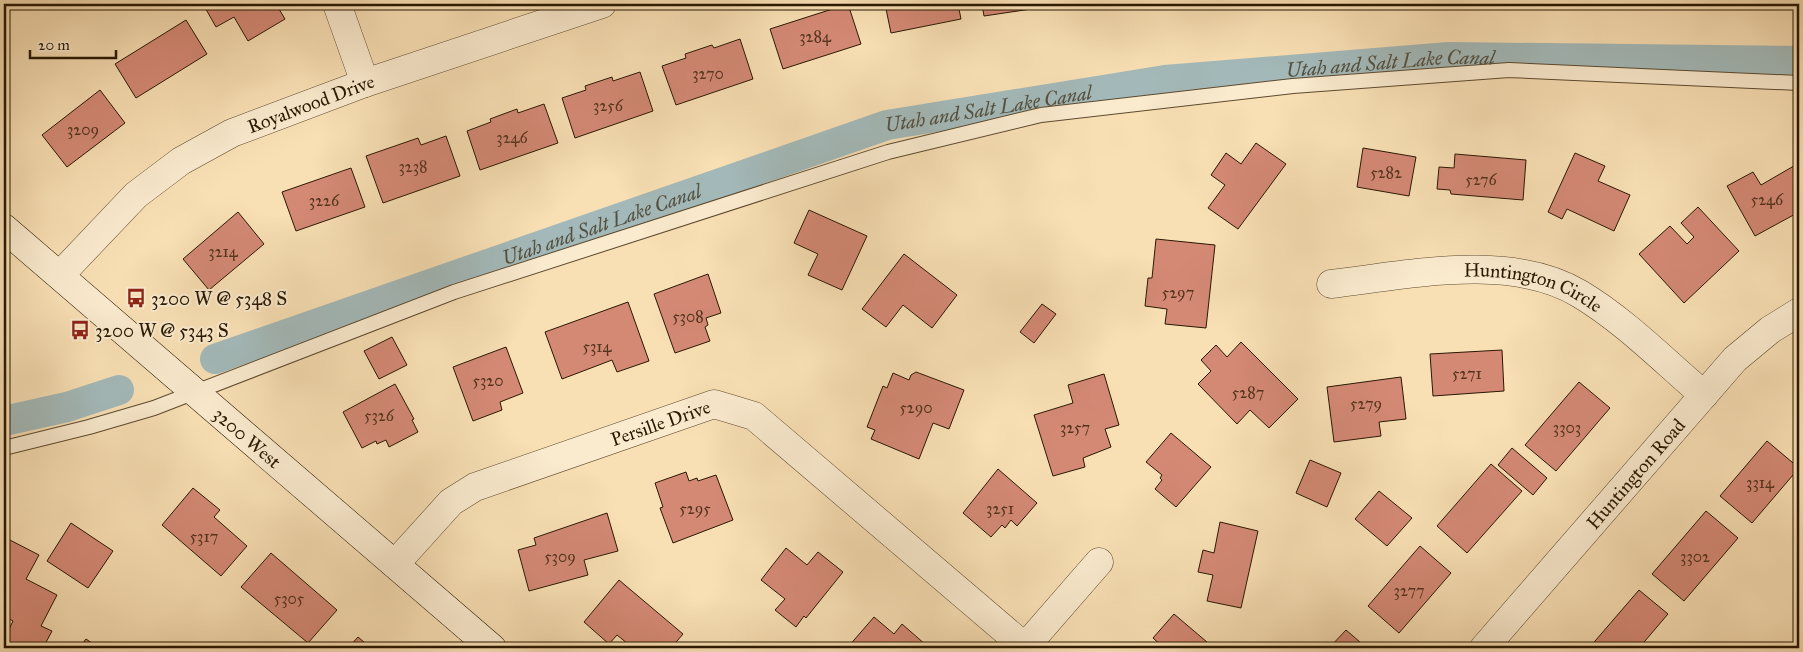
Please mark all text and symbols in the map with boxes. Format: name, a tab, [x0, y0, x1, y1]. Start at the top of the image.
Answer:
house number: 3284	[799, 27, 832, 46]
scale bar	[30, 28, 116, 60]
text: 20 m	[38, 36, 70, 54]
water label: Utah and Salt Lake Canal	[1285, 45, 1496, 82]
house number: 3270	[692, 64, 724, 83]
street label: Royalwood Drive	[244, 69, 377, 138]
water label: Utah and Salt Lake Canal	[883, 80, 1095, 137]
house number: 3256	[593, 96, 624, 115]
house number: 3209	[67, 120, 99, 139]
house number: 3246	[496, 128, 529, 147]
house number: 3238	[398, 157, 428, 176]
house number: 5282	[1370, 163, 1402, 182]
house number: 5276	[1465, 170, 1498, 189]
water label: Utah and Salt Lake Canal	[498, 178, 706, 270]
house number: 5246	[1751, 190, 1784, 209]
house number: 3226	[309, 191, 340, 210]
house number: 3214	[208, 242, 239, 261]
street label: Huntington Circle	[1464, 258, 1607, 317]
house number: 5297	[1162, 283, 1194, 302]
bus stop icon: 3200 W @ 5348 S	[125, 287, 147, 309]
place label: 3200 W @ 5348 S	[151, 287, 287, 310]
house number: 5308	[672, 307, 704, 326]
bus stop icon: 3200 W @ 5343 S	[69, 319, 91, 341]
place label: 3200 W @ 5343 S	[95, 319, 229, 342]
house number: 5314	[582, 337, 613, 356]
house number: 5271	[1452, 364, 1482, 383]
house number: 5320	[472, 371, 504, 390]
house number: 5287	[1232, 383, 1264, 402]
house number: 5279	[1350, 394, 1382, 413]
street label: Persille Drive	[607, 395, 713, 451]
house number: 5290	[899, 398, 933, 417]
street label: 3200 West	[209, 402, 286, 473]
house number: 5326	[364, 406, 395, 425]
street label: Huntington Road	[1581, 413, 1690, 534]
house number: 3257	[1060, 418, 1090, 437]
house number: 3303	[1553, 418, 1581, 437]
house number: 3314	[1746, 473, 1775, 492]
house number: 5295	[679, 499, 711, 518]
house number: 3251	[986, 499, 1014, 518]
house number: 5317	[190, 527, 218, 546]
house number: 5309	[544, 547, 576, 566]
house number: 3302	[1680, 547, 1710, 566]
house number: 3277	[1394, 581, 1424, 600]
house number: 5305	[274, 589, 305, 608]

